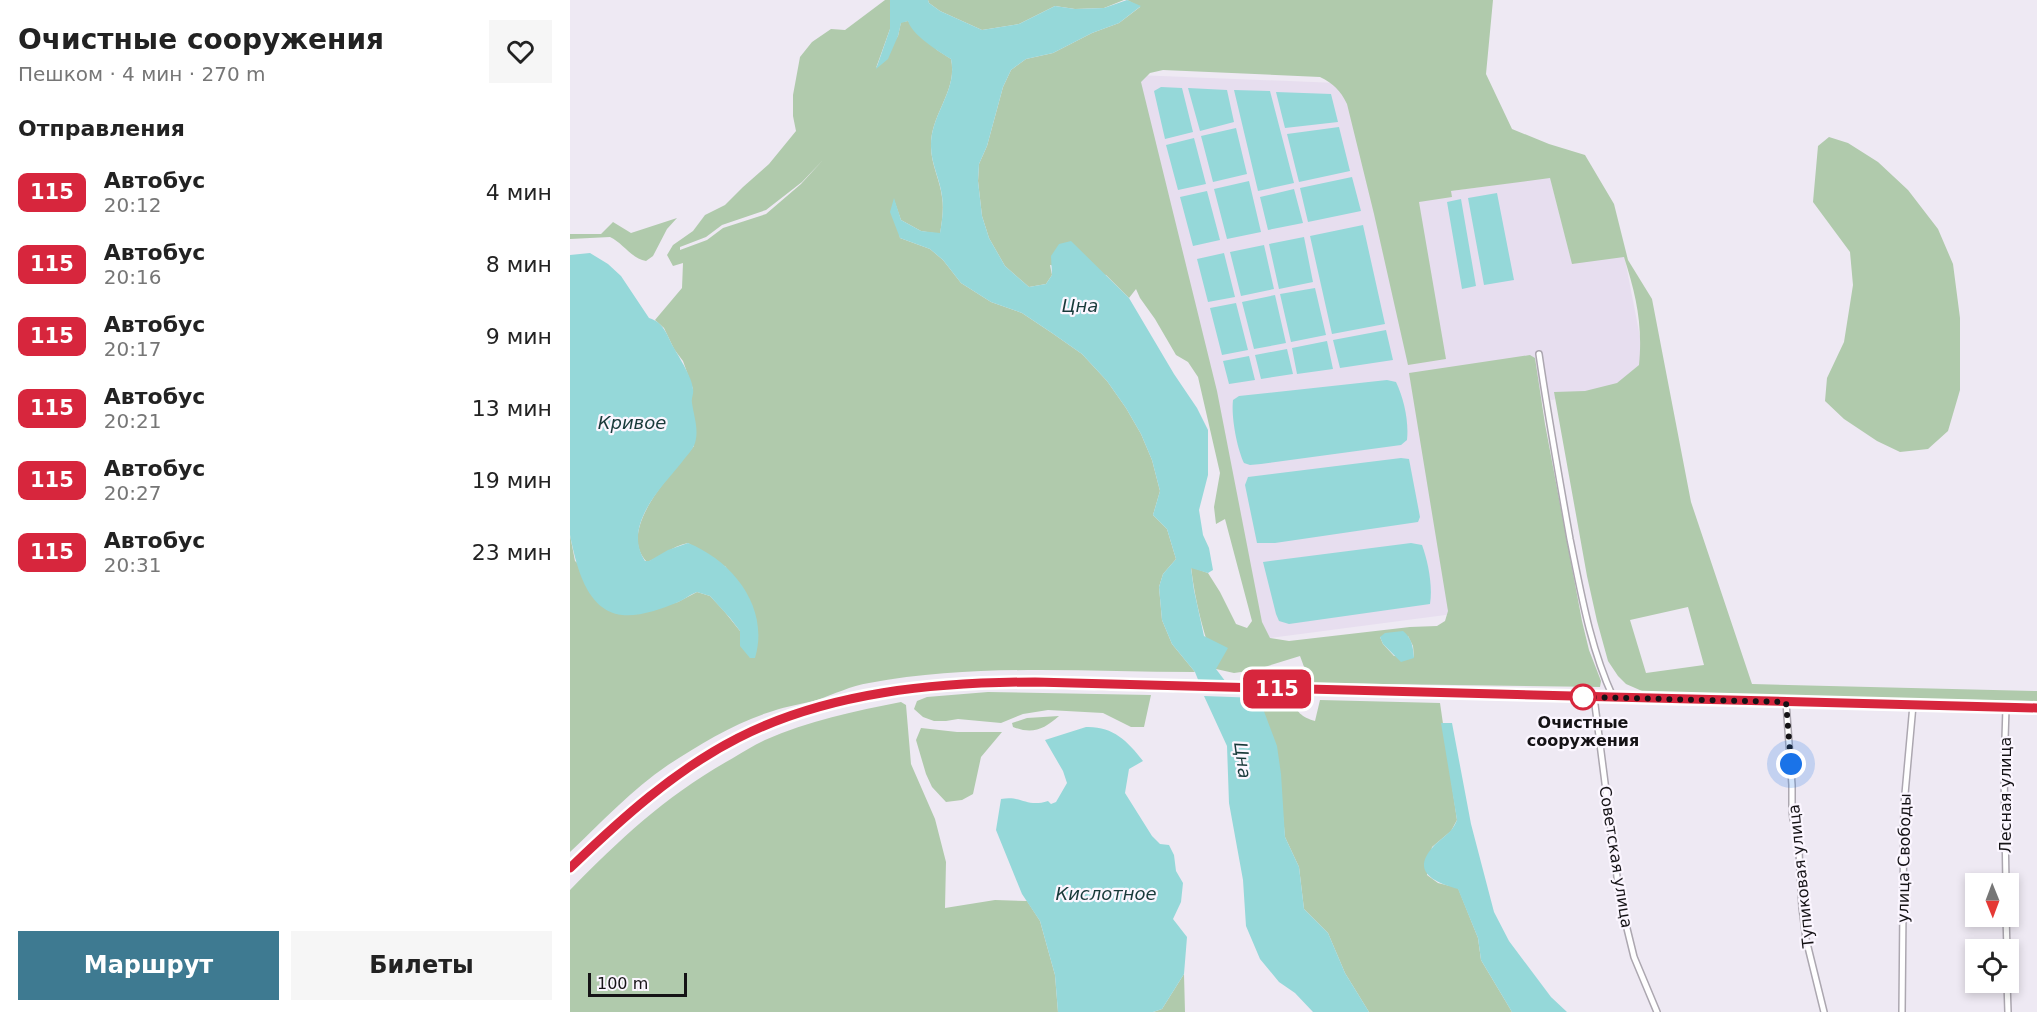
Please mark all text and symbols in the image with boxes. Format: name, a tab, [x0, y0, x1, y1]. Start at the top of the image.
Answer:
button: heart	[489, 20, 552, 83]
text: Очистные сооружения	[18, 23, 384, 56]
text: Пешком · 4 мин · 270 m	[18, 62, 265, 86]
text: Отправления	[18, 116, 185, 141]
text: Автобус	[104, 168, 205, 193]
text: 115	[30, 180, 74, 204]
text: 4 мин	[486, 180, 552, 205]
text: 20:12	[104, 193, 161, 217]
text: Автобус	[104, 240, 205, 265]
text: 115	[30, 252, 74, 276]
text: 8 мин	[486, 252, 552, 277]
text: 20:16	[104, 265, 161, 289]
water label: Цна	[1062, 295, 1098, 316]
text: Автобус	[104, 312, 205, 337]
text: 115	[30, 324, 74, 348]
text: 9 мин	[486, 324, 552, 349]
text: 20:17	[104, 337, 161, 361]
text: Автобус	[104, 384, 205, 409]
text: 115	[30, 396, 74, 420]
text: 13 мин	[472, 396, 552, 421]
text: 20:21	[104, 409, 161, 433]
water label: Кривое	[598, 412, 666, 433]
text: Автобус	[104, 456, 205, 481]
text: 115	[30, 468, 74, 492]
text: 19 мин	[472, 468, 552, 493]
text: 20:27	[104, 481, 161, 505]
text: Автобус	[104, 528, 205, 553]
text: 115	[30, 540, 74, 564]
text: 23 мин	[472, 540, 552, 565]
text: 20:31	[104, 553, 161, 577]
line badge: 115	[1242, 670, 1312, 708]
text: 115	[1255, 677, 1299, 701]
marker: Очистные сооружения	[1570, 684, 1596, 710]
place label: Очистные сооружения	[1527, 713, 1639, 750]
street label: Лесная улица	[1996, 737, 2015, 853]
water label: Цна	[1230, 740, 1256, 780]
your location	[1776, 749, 1806, 779]
street label: Советская улица	[1595, 785, 1637, 929]
street label: улица Свободы	[1893, 793, 1915, 923]
street label: Тупиковая улица	[1784, 803, 1818, 950]
north arrow	[1965, 873, 2019, 927]
map controls	[1965, 873, 2019, 993]
water label: Кислотное	[1055, 883, 1157, 904]
button: Маршрут	[18, 931, 279, 1000]
button: Билеты	[291, 931, 552, 1000]
button: locate	[1965, 939, 2019, 993]
scale bar	[588, 970, 687, 998]
text: 100 m	[597, 974, 648, 993]

